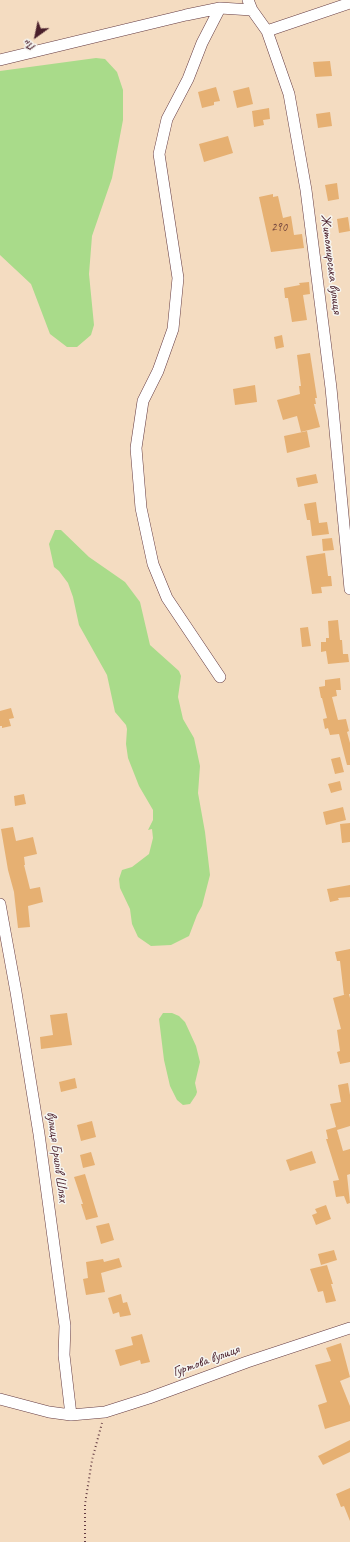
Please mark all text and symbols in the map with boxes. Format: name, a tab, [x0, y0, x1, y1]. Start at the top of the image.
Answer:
north arrow	[16, 16, 56, 56]
text: Пн	[21, 37, 38, 55]
street label: Житомирська вулиця	[317, 213, 345, 315]
house number: 290	[271, 221, 287, 235]
street label: вулиця Брилів Шлях	[42, 1110, 72, 1204]
street label: Гуртова вулиця	[170, 1341, 242, 1381]

